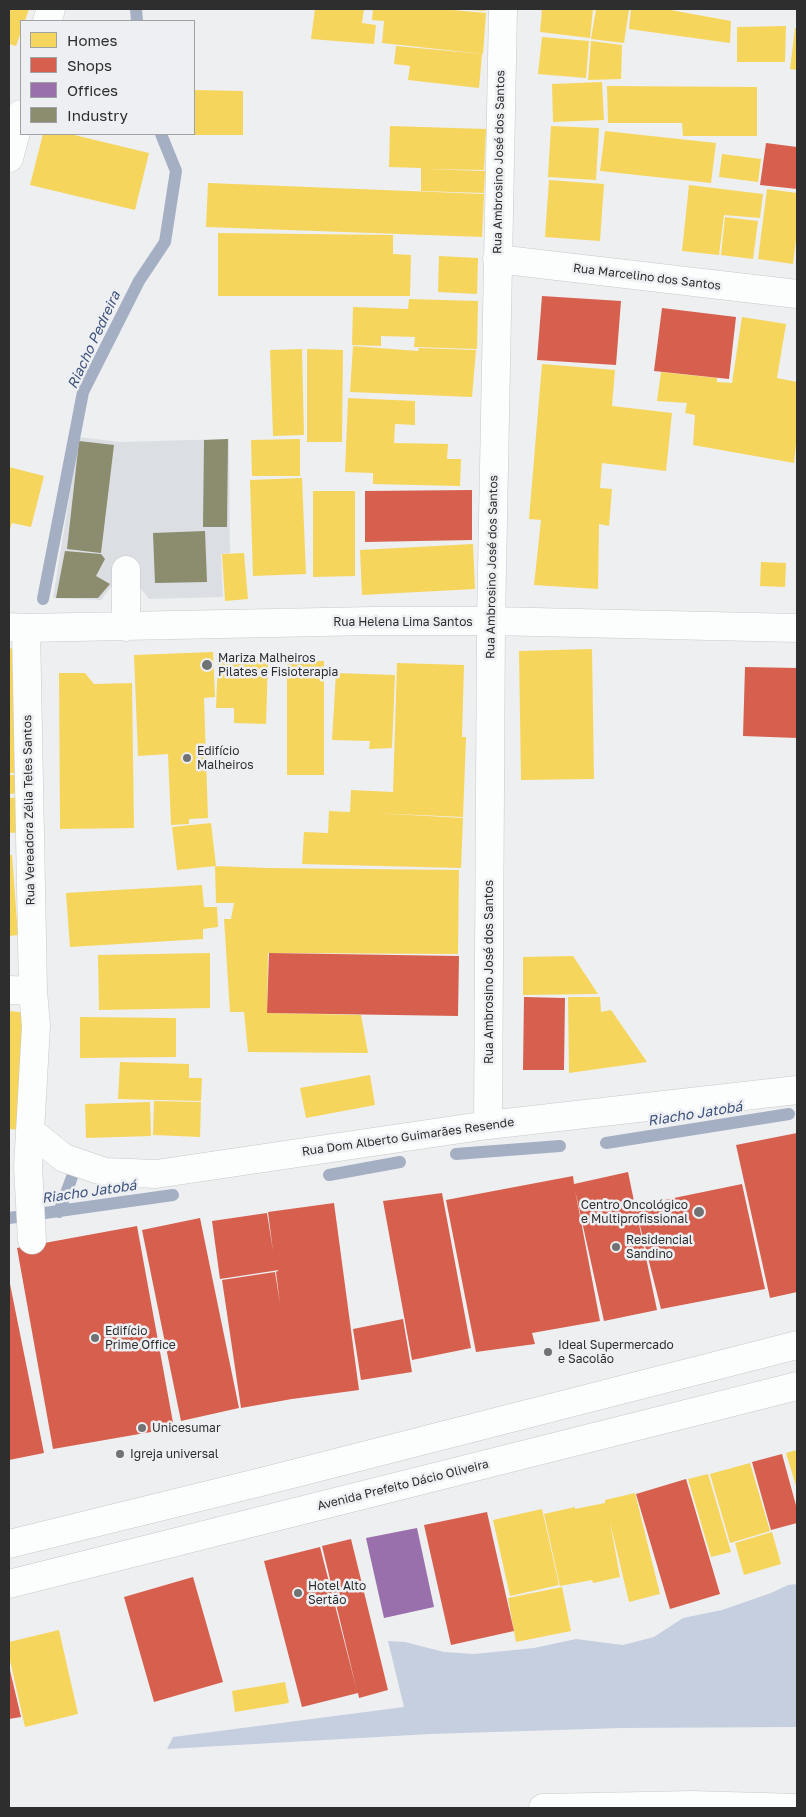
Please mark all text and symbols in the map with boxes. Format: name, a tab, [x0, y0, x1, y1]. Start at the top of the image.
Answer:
legend	[20, 20, 195, 135]
text: Homes	[67, 31, 117, 49]
text: Shops	[67, 56, 112, 74]
street label: Rua Ambrosino José dos Santos	[490, 70, 508, 254]
text: Offices	[67, 81, 118, 99]
text: Industry	[67, 106, 128, 124]
street label: Rua Marcelino dos Santos	[572, 261, 722, 293]
water label: Riacho Pedreira	[64, 289, 124, 391]
street label: Rua Ambrosino José dos Santos	[483, 475, 501, 659]
street label: Rua Helena Lima Santos	[333, 615, 473, 629]
place label: Mariza Malheiros Pilates e Fisioterapia	[218, 651, 338, 679]
marker: Mariza Malheiros Pilates e Fisioterapia	[200, 658, 214, 672]
street label: Rua Vereadora Zélia Teles Santos	[20, 715, 38, 905]
place label: Edifício Malheiros	[197, 744, 254, 772]
marker: Edifício Malheiros	[181, 752, 193, 764]
street label: Rua Ambrosino José dos Santos	[482, 880, 496, 1064]
water label: Riacho Jatobá	[647, 1098, 743, 1130]
street label: Rua Dom Alberto Guimarães Resende	[301, 1115, 515, 1159]
water label: Riacho Jatobá	[41, 1177, 137, 1207]
place label: Centro Oncológico e Multiprofissional	[581, 1198, 688, 1226]
marker: Centro Oncológico e Multiprofissional	[692, 1205, 706, 1219]
place label: Residencial Sandino	[626, 1233, 693, 1261]
marker: Residencial Sandino	[610, 1241, 622, 1253]
place label: Edifício Prime Office	[105, 1324, 176, 1352]
marker: Edifício Prime Office	[89, 1332, 101, 1344]
place label: Ideal Supermercado e Sacolão	[558, 1338, 674, 1366]
marker: Ideal Supermercado e Sacolão	[542, 1346, 554, 1358]
place label: Unicesumar	[152, 1421, 221, 1435]
marker: Unicesumar	[136, 1422, 148, 1434]
place label: Igreja universal	[130, 1447, 219, 1461]
marker: Igreja universal	[114, 1448, 126, 1460]
street label: Avenida Prefeito Dácio Oliveira	[316, 1457, 490, 1513]
place label: Hotel Alto Sertão	[308, 1579, 366, 1607]
marker: Hotel Alto Sertão	[292, 1587, 304, 1599]

